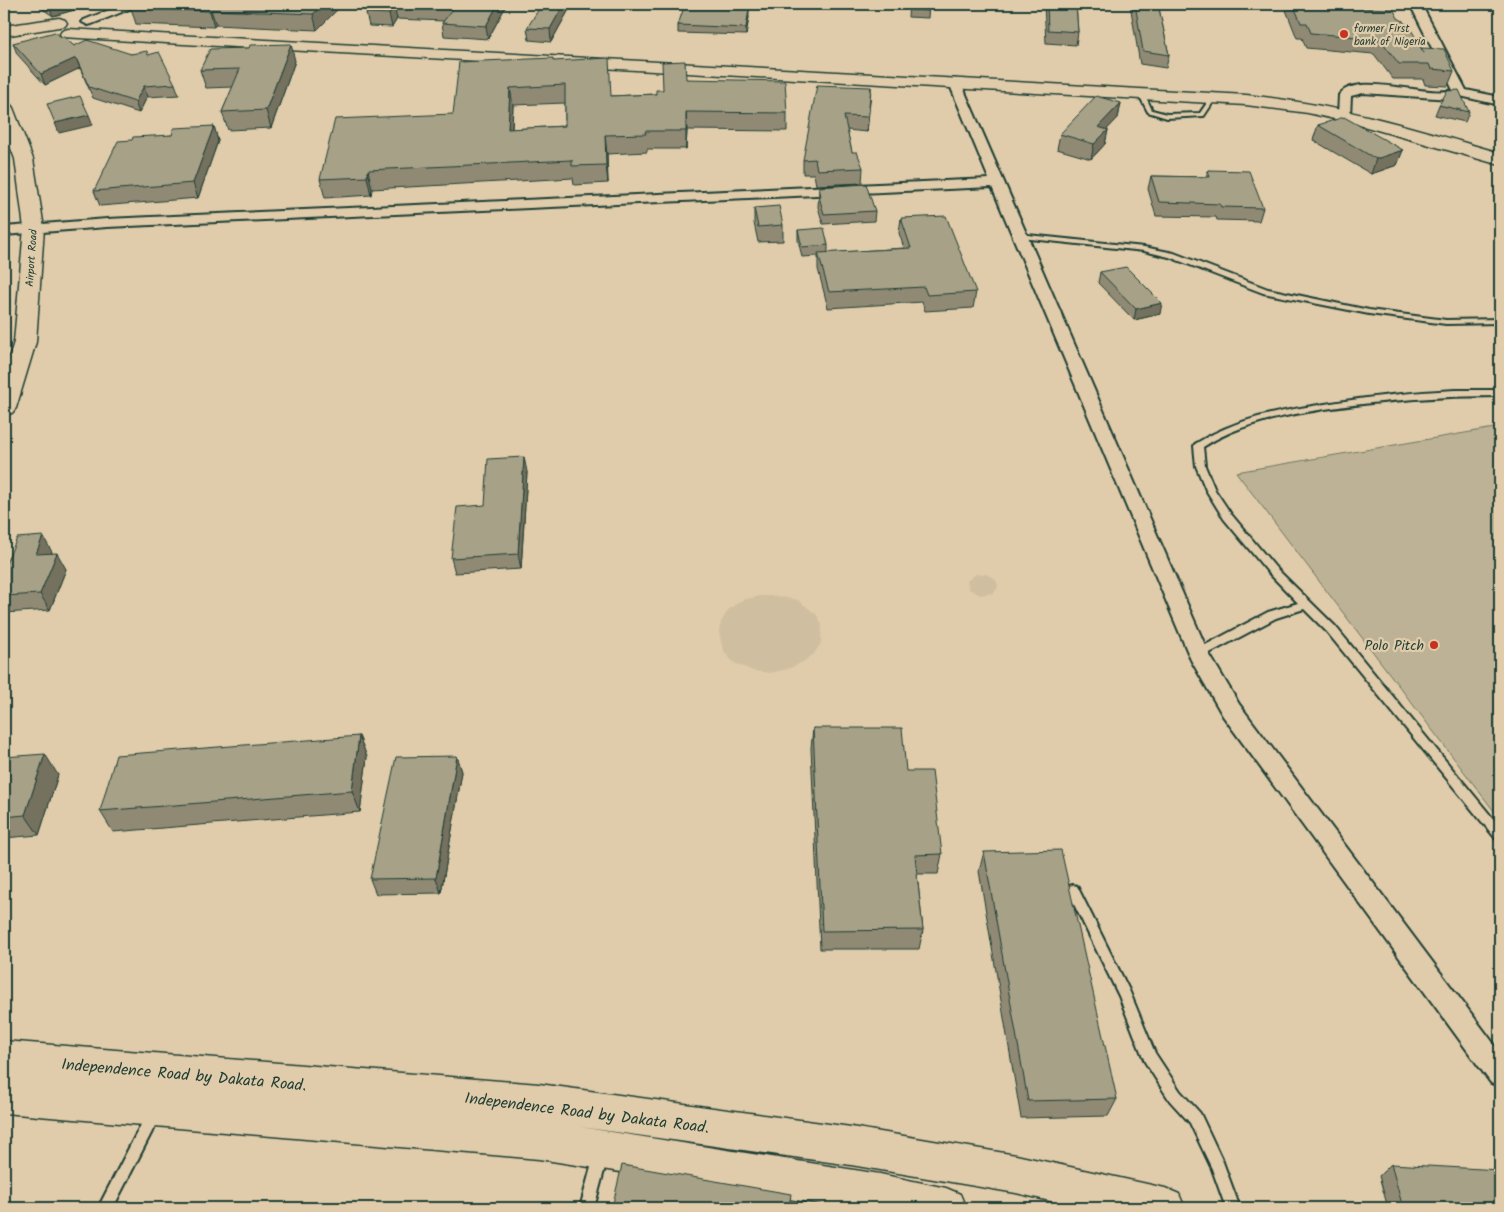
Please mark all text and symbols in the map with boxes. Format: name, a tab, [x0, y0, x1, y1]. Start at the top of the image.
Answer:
place label: former First bank of Nigeria	[1354, 20, 1426, 51]
marker: former First bank of Nigeria	[1338, 28, 1350, 40]
street label: Airport Road	[21, 228, 43, 287]
place label: Polo Pitch	[1365, 635, 1424, 657]
marker: Polo Pitch	[1428, 639, 1440, 651]
street label: Independence Road by Dakata Road.	[60, 1052, 308, 1099]
street label: Independence Road by Dakata Road.	[463, 1086, 710, 1141]

